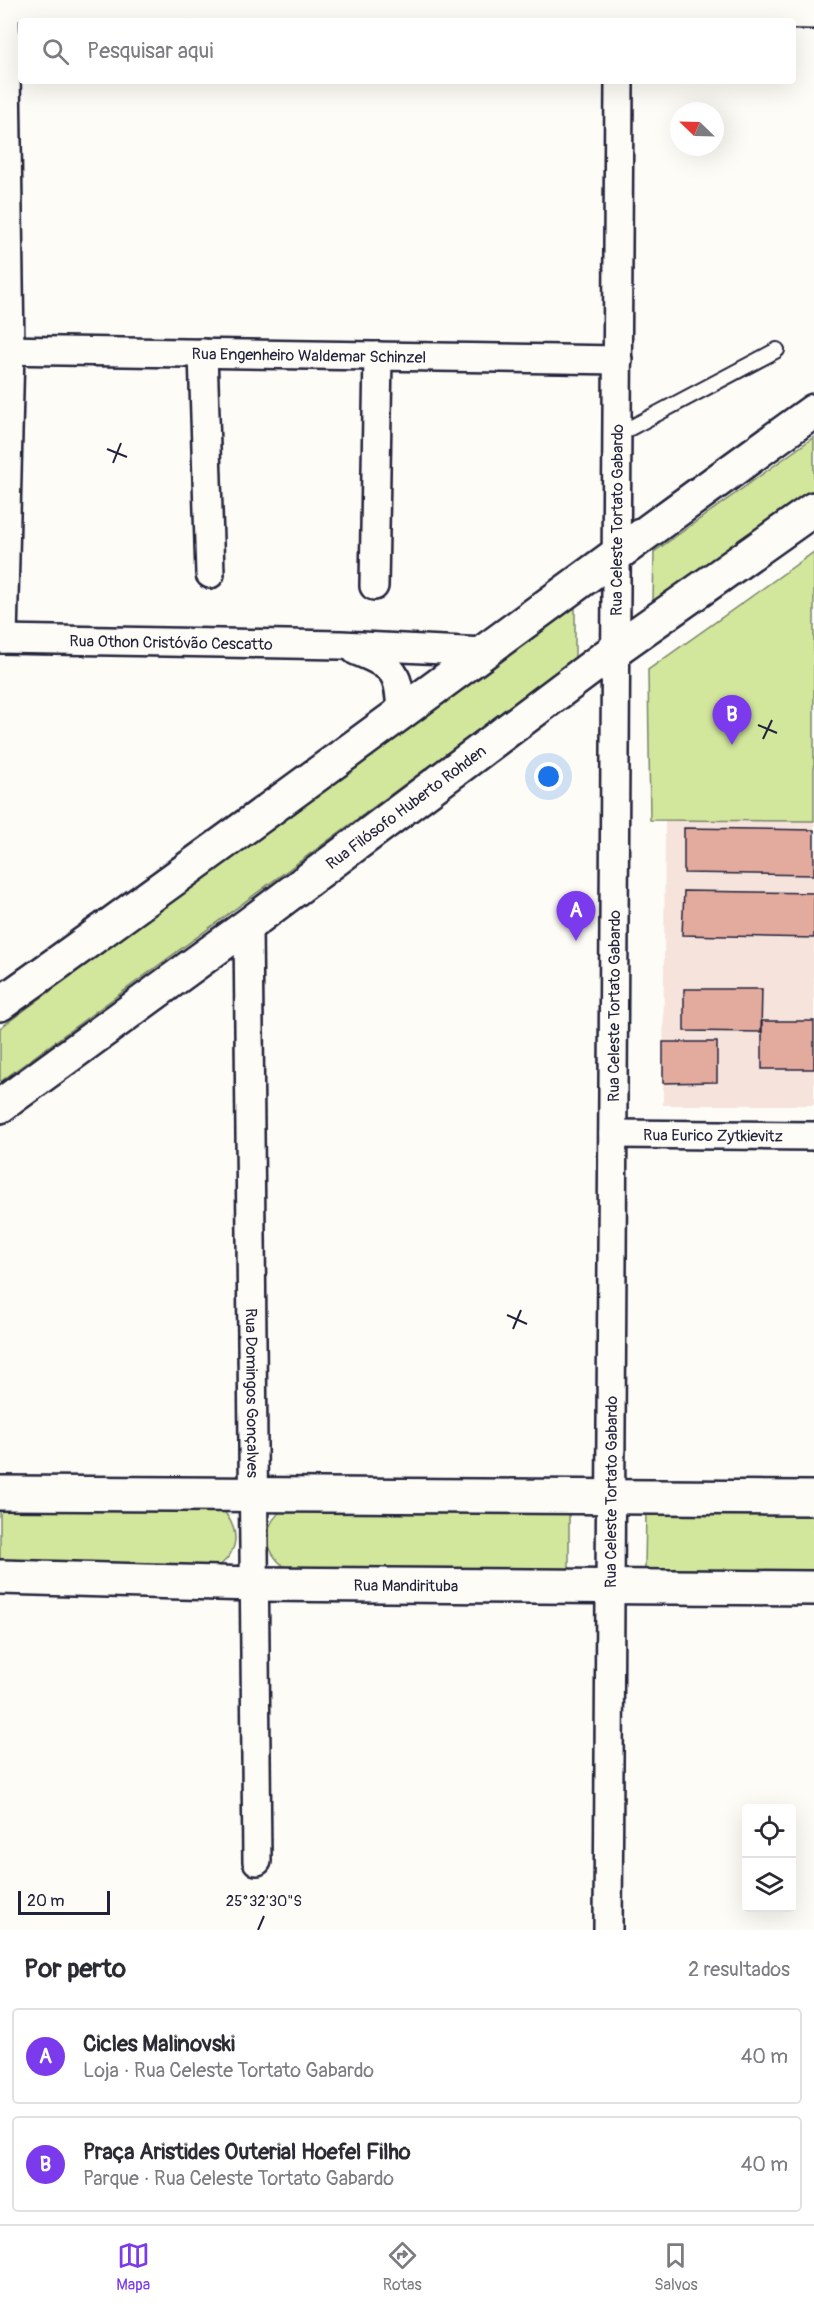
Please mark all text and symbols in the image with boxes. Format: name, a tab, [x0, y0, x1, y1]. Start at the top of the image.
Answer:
search box	[18, 18, 796, 84]
icon: search	[39, 35, 72, 68]
text: Pesquisar aqui	[87, 37, 213, 65]
north arrow	[670, 102, 724, 156]
street label: Rua Engenheiro Waldemar Schinzel	[191, 344, 426, 368]
street label: Rua Celeste Tortato Gabardo	[607, 424, 628, 616]
street label: Rua Othon Cristóvão Cescatto	[69, 631, 273, 655]
pin: B	[712, 696, 752, 745]
street label: Rua Filósofo Huberto Rohden	[322, 741, 490, 874]
your location	[534, 762, 563, 791]
pin: A	[556, 892, 596, 941]
street label: Rua Celeste Tortato Gabardo	[604, 910, 625, 1102]
street label: Rua Eurico Zytkievitz	[643, 1125, 783, 1147]
street label: Rua Domingos Gonçalves	[241, 1308, 262, 1478]
street label: Rua Celeste Tortato Gabardo	[601, 1396, 622, 1588]
street label: Rua Mandirituba	[353, 1576, 458, 1596]
map controls	[742, 1804, 796, 1912]
button: locate	[742, 1804, 796, 1858]
button: layers	[742, 1858, 796, 1912]
scale bar	[18, 1888, 110, 1916]
text: 20 m	[27, 1891, 65, 1911]
text: 25°32'30"S	[226, 1892, 302, 1911]
text: Por perto	[24, 1953, 126, 1985]
text: 2 resultados	[688, 1957, 790, 1982]
text: Cicles Malinovski	[83, 2030, 235, 2058]
text: A	[39, 2044, 52, 2069]
text: 40 m	[741, 2044, 788, 2069]
text: Loja · Rua Celeste Tortato Gabardo	[83, 2058, 374, 2083]
text: Praça Aristides Outerial Hoefel Filho	[83, 2138, 411, 2166]
text: B	[40, 2152, 51, 2177]
text: 40 m	[741, 2152, 788, 2177]
text: Parque · Rua Celeste Tortato Gabardo	[83, 2166, 394, 2191]
tab: Mapa	[116, 2239, 150, 2295]
tab: Rotas	[383, 2239, 422, 2295]
tab: Salvos	[654, 2239, 698, 2295]

